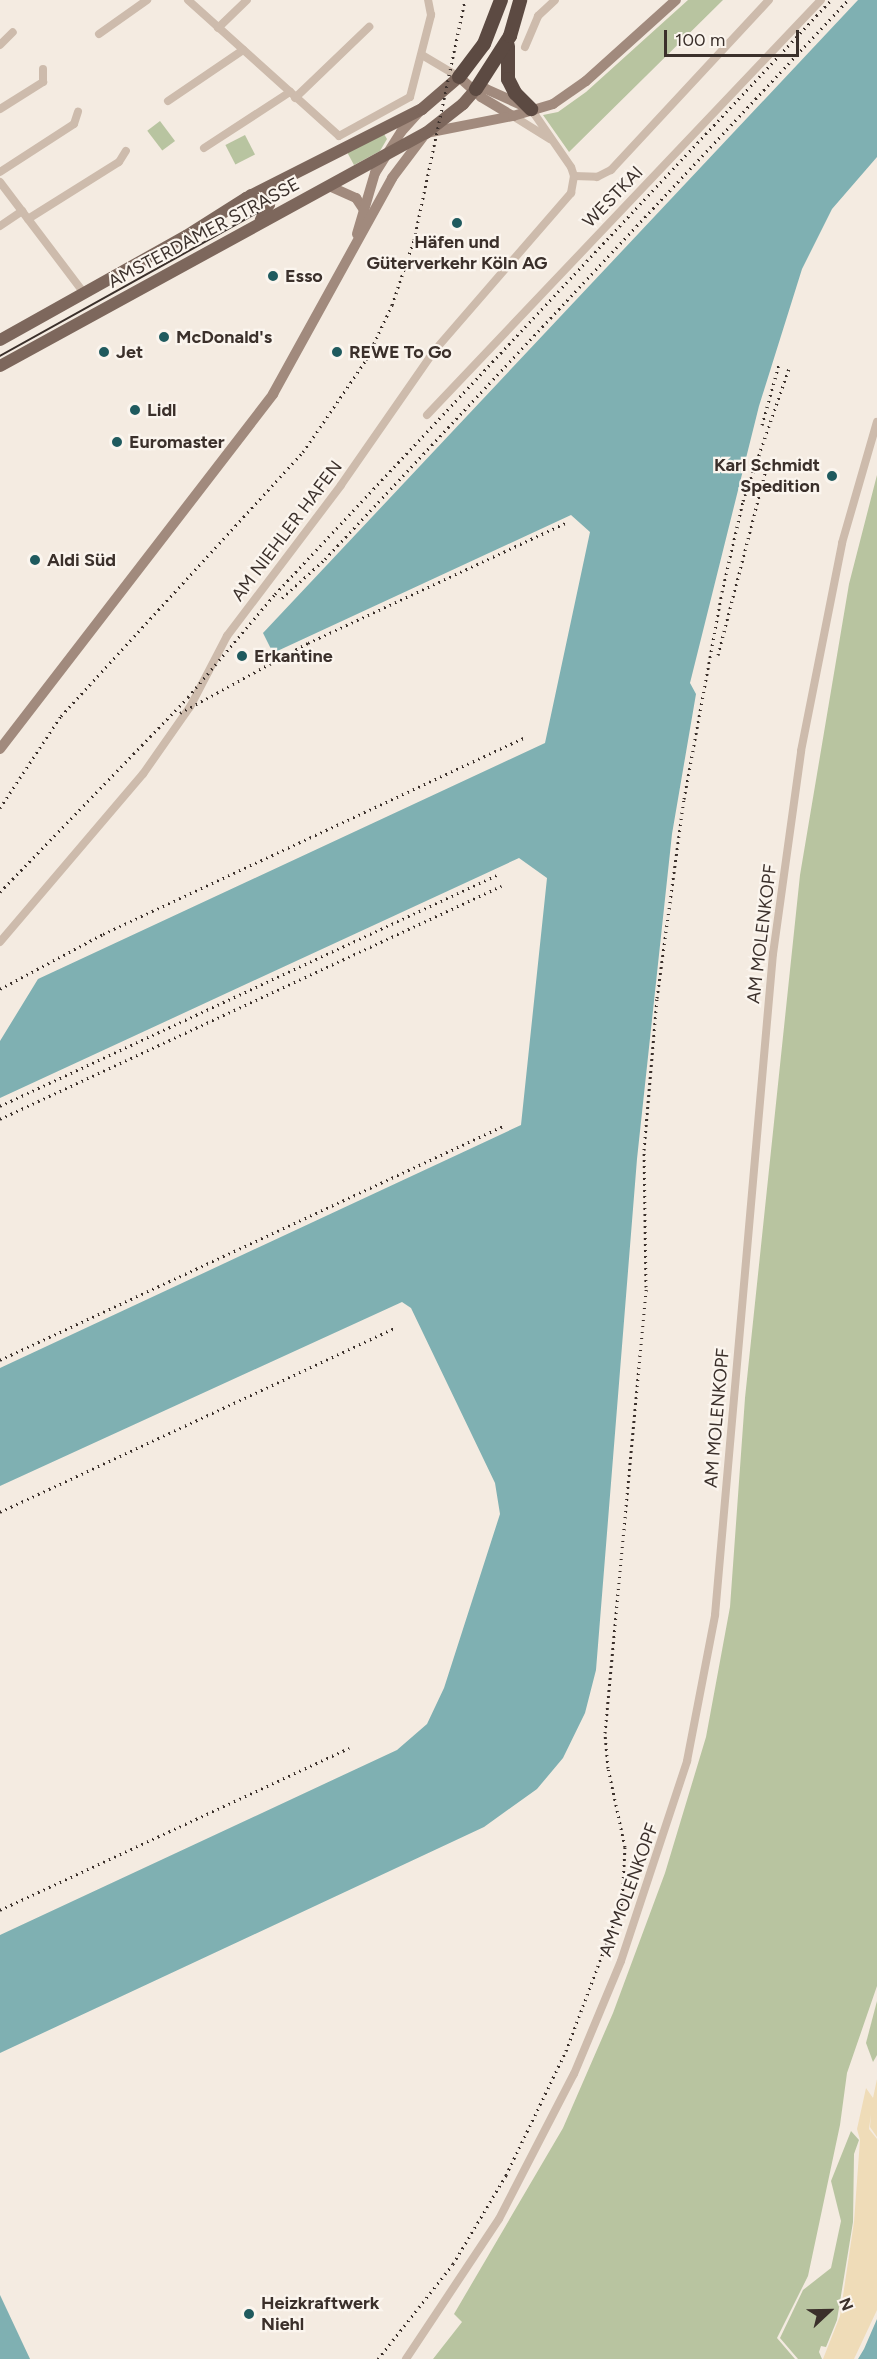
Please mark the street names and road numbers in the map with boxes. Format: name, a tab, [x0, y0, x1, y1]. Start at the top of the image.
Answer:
street label: WESTKAI	[578, 162, 648, 232]
street label: AMSTERDAMER STRASSE	[105, 173, 303, 293]
street label: AM NIEHLER HAFEN	[227, 456, 347, 606]
street label: AM MOLENKOPF	[743, 863, 781, 1005]
street label: AM MOLENKOPF	[700, 1347, 734, 1489]
street label: AM MOLENKOPF	[595, 1820, 663, 1960]

